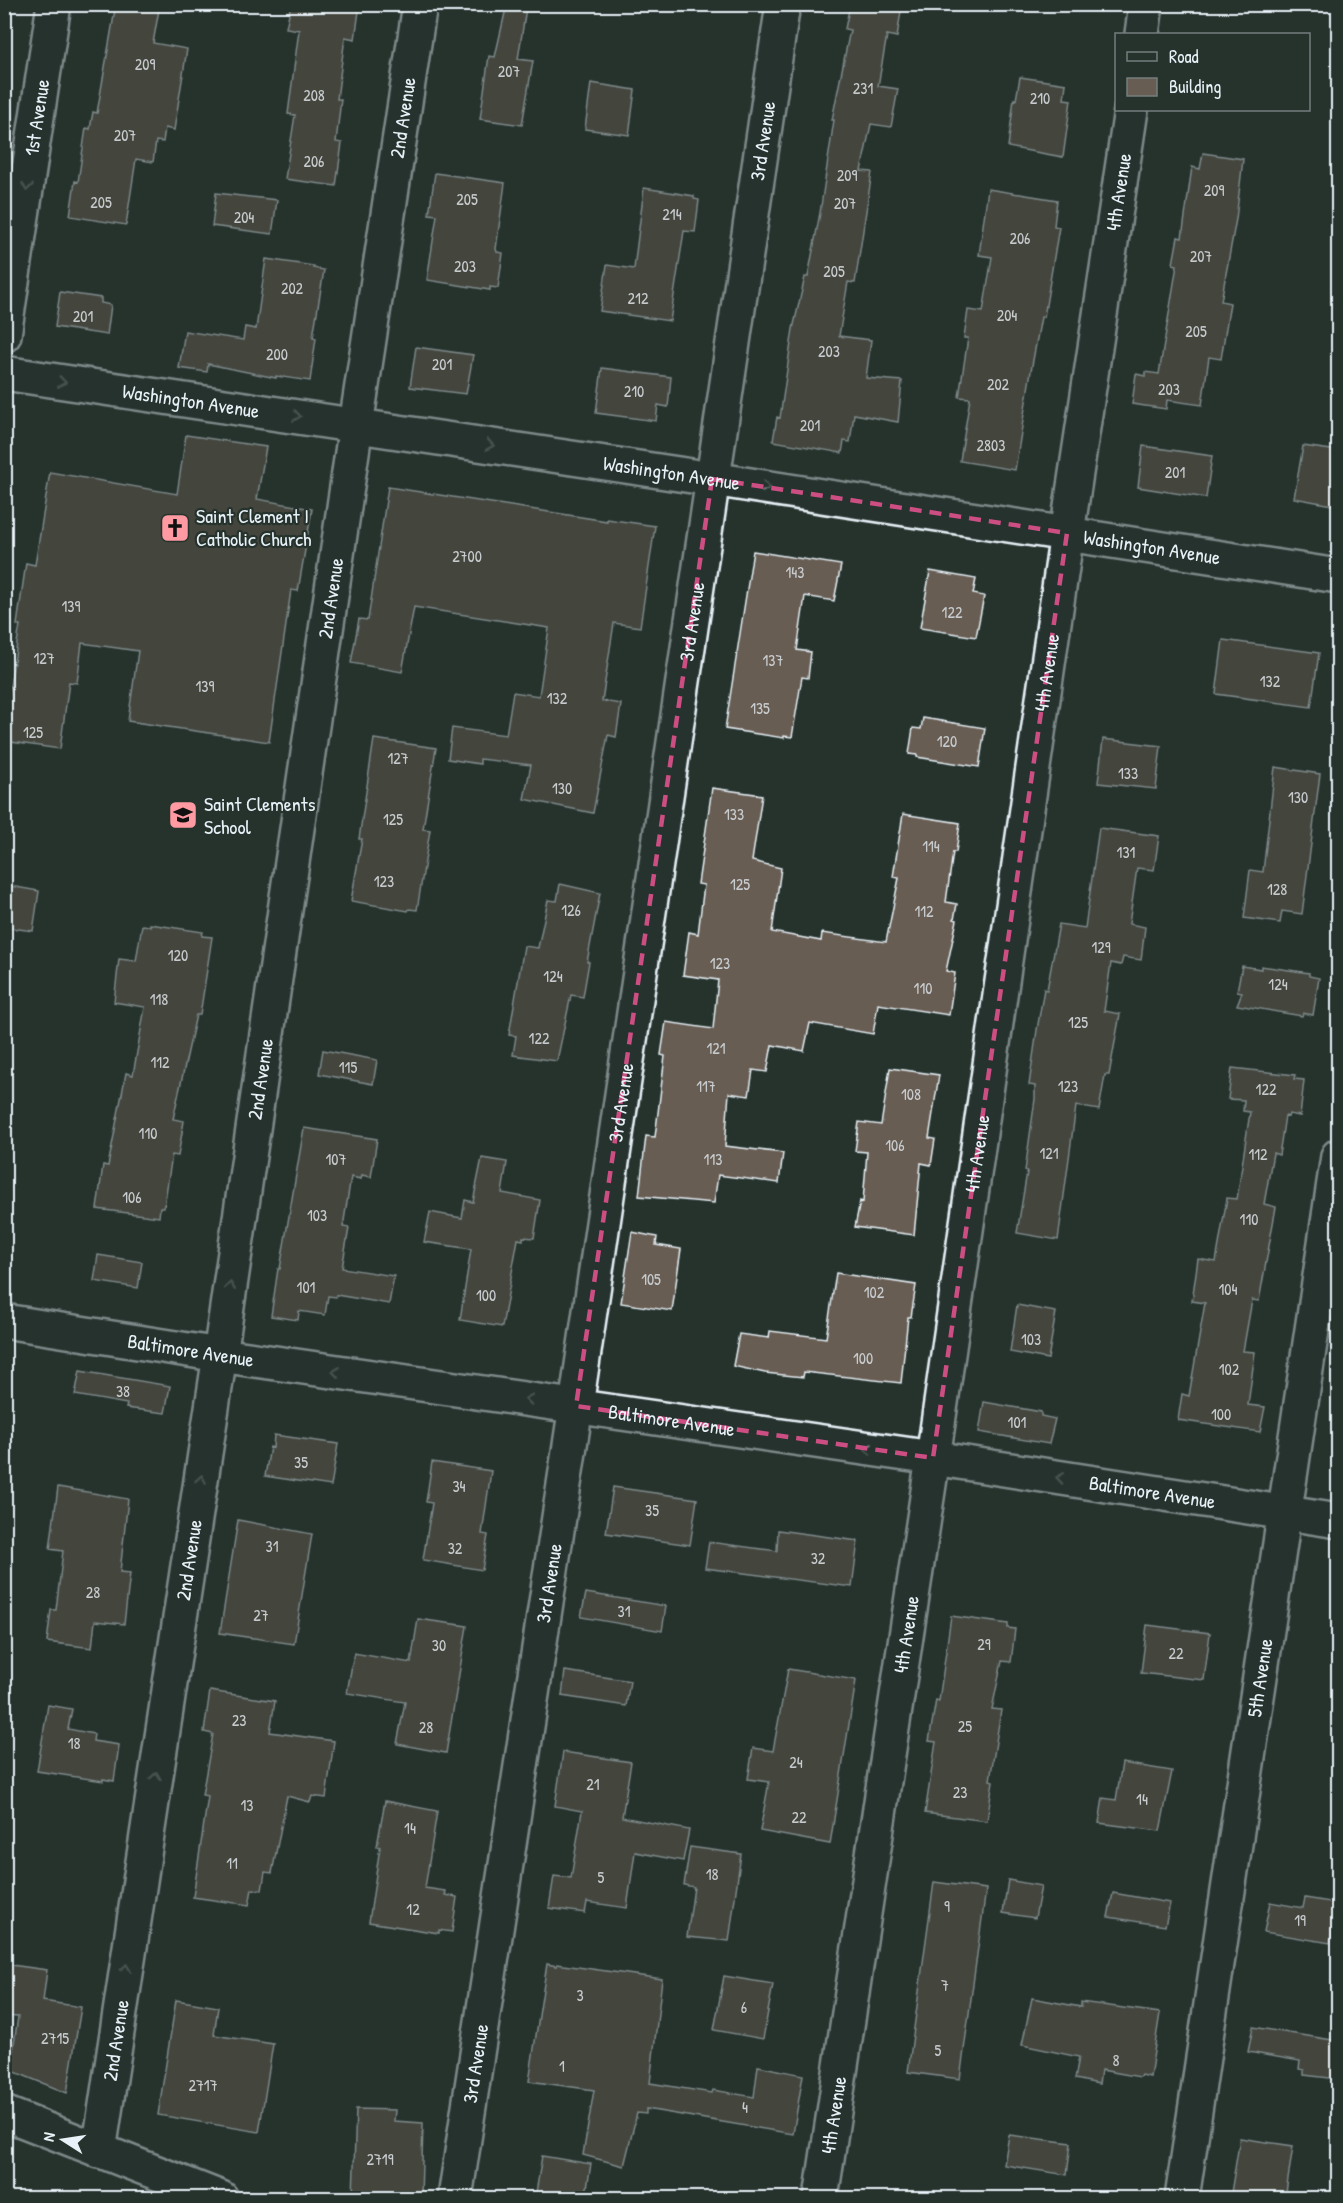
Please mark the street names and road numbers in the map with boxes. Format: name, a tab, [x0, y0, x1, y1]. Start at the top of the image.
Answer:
street label: 2nd Avenue	[383, 75, 422, 160]
street label: 1st Avenue	[17, 77, 55, 158]
street label: 3rd Avenue	[743, 99, 781, 182]
street label: 4th Avenue	[1099, 151, 1137, 233]
street label: Washington Avenue	[121, 377, 261, 424]
street label: Washington Avenue	[601, 449, 742, 496]
street label: Washington Avenue	[1082, 523, 1222, 571]
street label: 2nd Avenue	[311, 556, 349, 640]
street label: 3rd Avenue	[672, 580, 710, 663]
street label: 4th Avenue	[1027, 632, 1065, 713]
street label: 2nd Avenue	[241, 1037, 279, 1121]
street label: 3rd Avenue	[601, 1061, 640, 1144]
street label: 4th Avenue	[958, 1113, 996, 1194]
street label: Baltimore Avenue	[126, 1327, 256, 1373]
street label: Baltimore Avenue	[607, 1397, 737, 1442]
street label: Baltimore Avenue	[1087, 1468, 1217, 1515]
street label: 2nd Avenue	[169, 1517, 208, 1602]
street label: 3rd Avenue	[529, 1542, 568, 1625]
street label: 4th Avenue	[887, 1594, 925, 1675]
street label: 5th Avenue	[1240, 1637, 1279, 1719]
street label: 2nd Avenue	[96, 1998, 135, 2083]
street label: 3rd Avenue	[456, 2022, 494, 2105]
street label: 4th Avenue	[814, 2074, 852, 2156]

